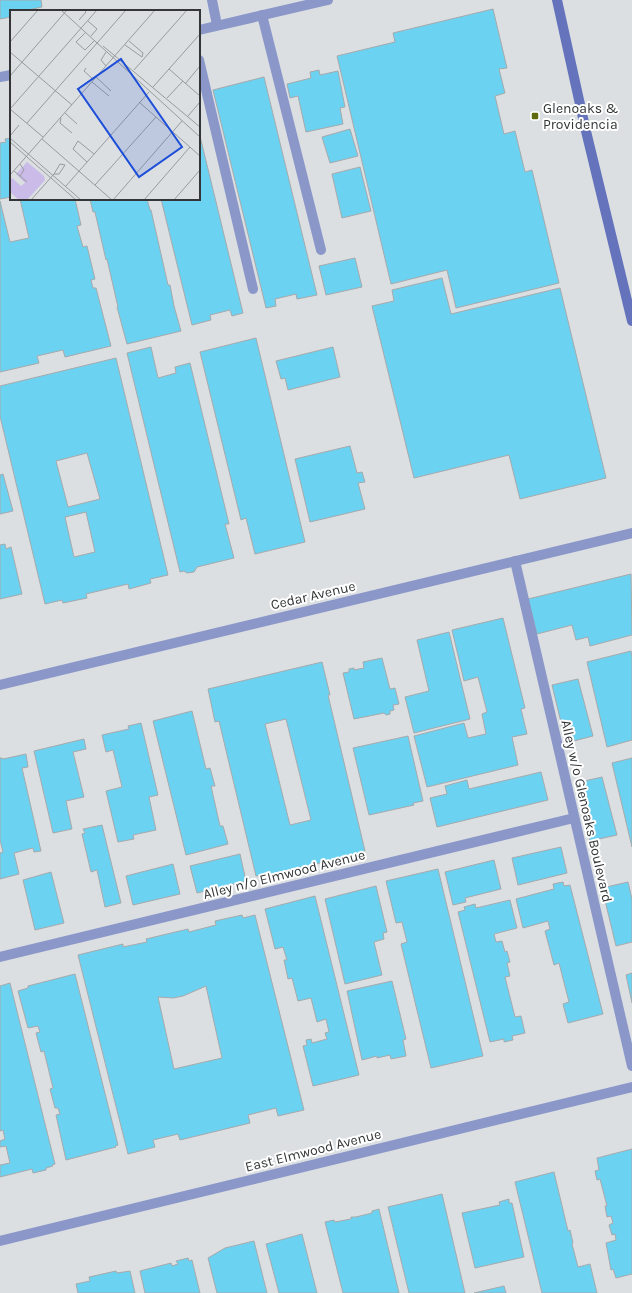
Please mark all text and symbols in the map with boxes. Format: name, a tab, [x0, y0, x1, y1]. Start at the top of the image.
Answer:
inset map	[10, 10, 200, 200]
place label: Glenoaks & Providencia	[543, 100, 619, 133]
marker: Glenoaks & Providencia	[530, 111, 540, 121]
street label: Cedar Avenue	[269, 578, 357, 613]
street label: Alley w/o Glenoaks Boulevard	[557, 718, 616, 904]
street label: Alley n/o Elmwood Avenue	[201, 846, 367, 903]
street label: East Elmwood Avenue	[243, 1125, 383, 1176]

